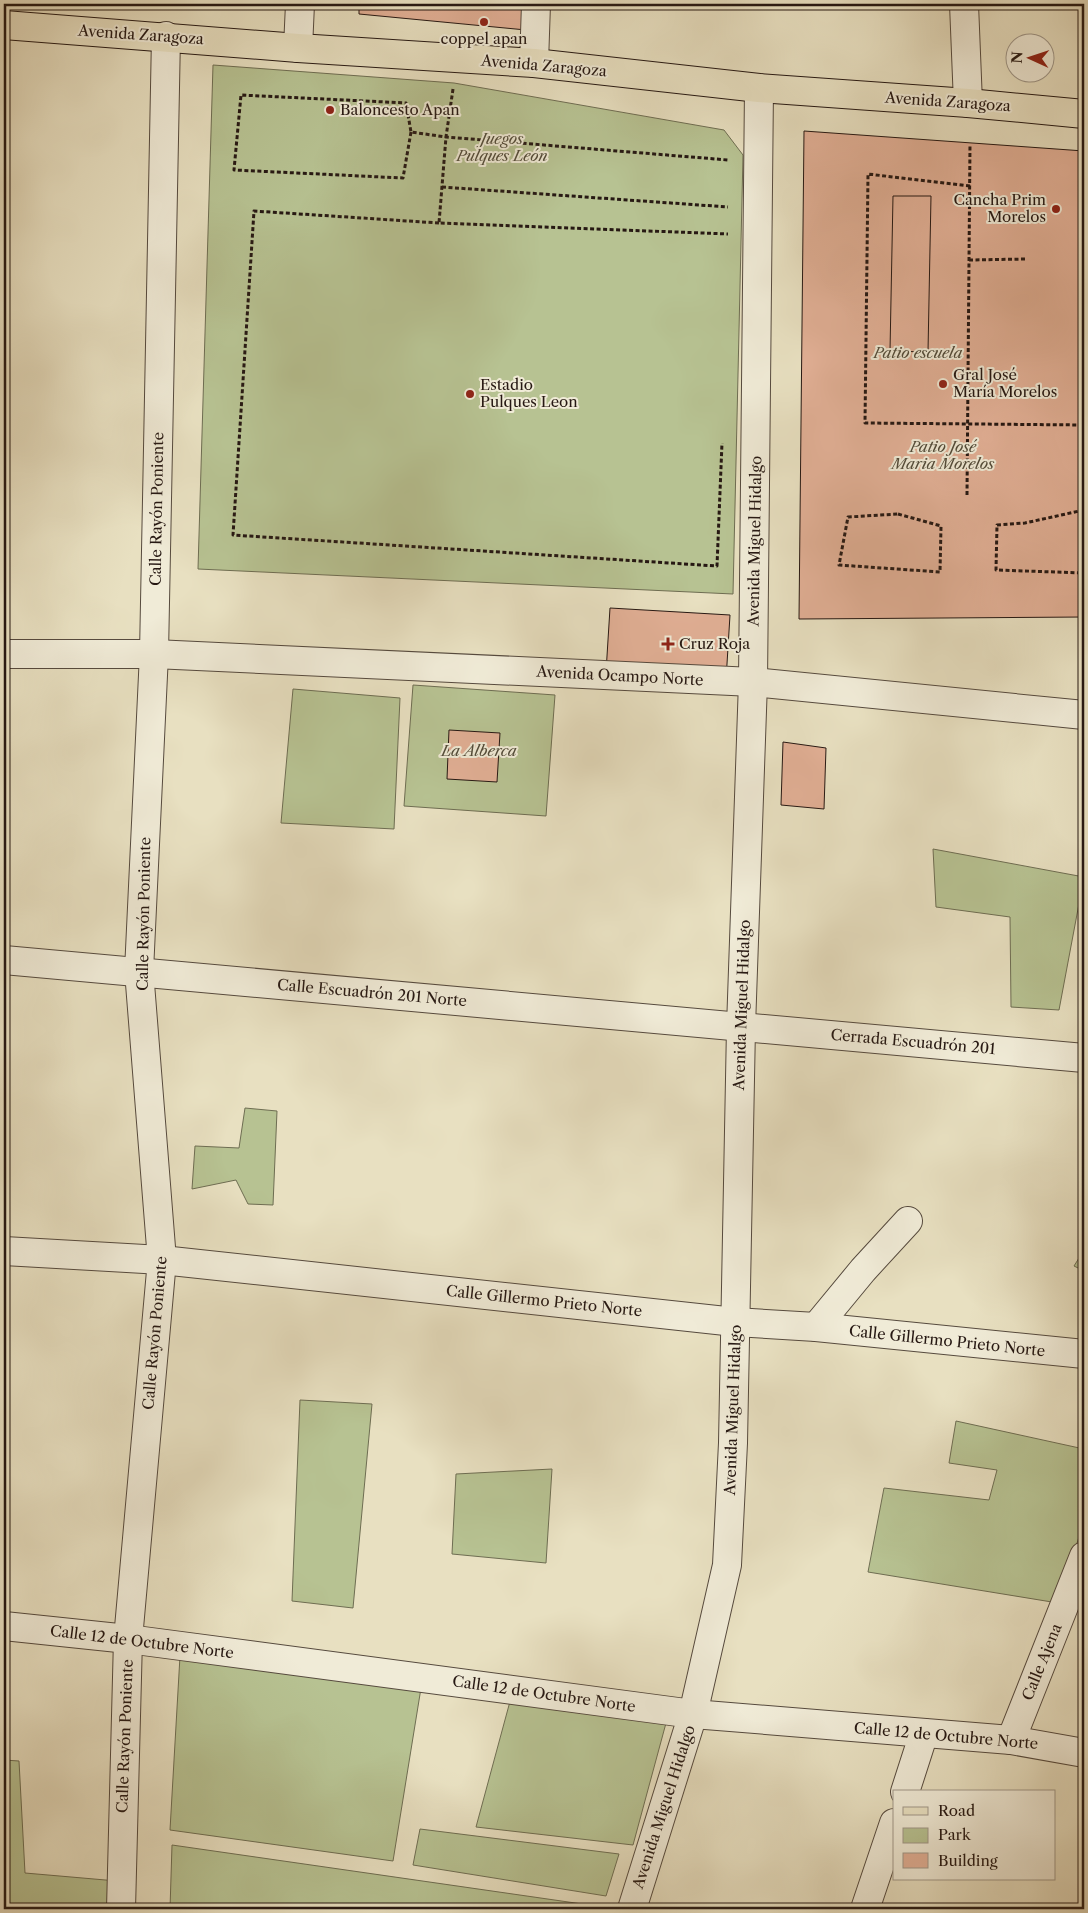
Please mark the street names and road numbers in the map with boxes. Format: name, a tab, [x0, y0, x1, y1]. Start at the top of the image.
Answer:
street label: Avenida Zaragoza	[77, 21, 205, 48]
street label: Avenida Zaragoza	[479, 50, 608, 80]
street label: Avenida Zaragoza	[884, 88, 1012, 115]
street label: Calle Rayón Poniente	[146, 432, 167, 586]
street label: Avenida Miguel Hidalgo	[743, 455, 765, 628]
street label: Avenida Ocampo Norte	[535, 662, 704, 689]
street label: Calle Rayón Poniente	[133, 837, 154, 991]
street label: Avenida Miguel Hidalgo	[729, 919, 754, 1092]
street label: Calle Escuadrón 201 Norte	[276, 975, 468, 1010]
street label: Cerrada Escuadrón 201	[830, 1025, 997, 1058]
street label: Calle Rayón Poniente	[138, 1255, 171, 1410]
street label: Calle Gillermo Prieto Norte	[445, 1281, 643, 1320]
street label: Calle Gillermo Prieto Norte	[848, 1321, 1046, 1360]
street label: Avenida Miguel Hidalgo	[720, 1324, 745, 1497]
street label: Calle 12 de Octubre Norte	[49, 1621, 235, 1662]
street label: Calle Ajena	[1018, 1621, 1066, 1703]
street label: Calle Rayón Poniente	[112, 1659, 137, 1813]
street label: Calle 12 de Octubre Norte	[451, 1671, 637, 1716]
street label: Calle 12 de Octubre Norte	[853, 1718, 1039, 1753]
street label: Avenida Miguel Hidalgo	[628, 1723, 699, 1892]

